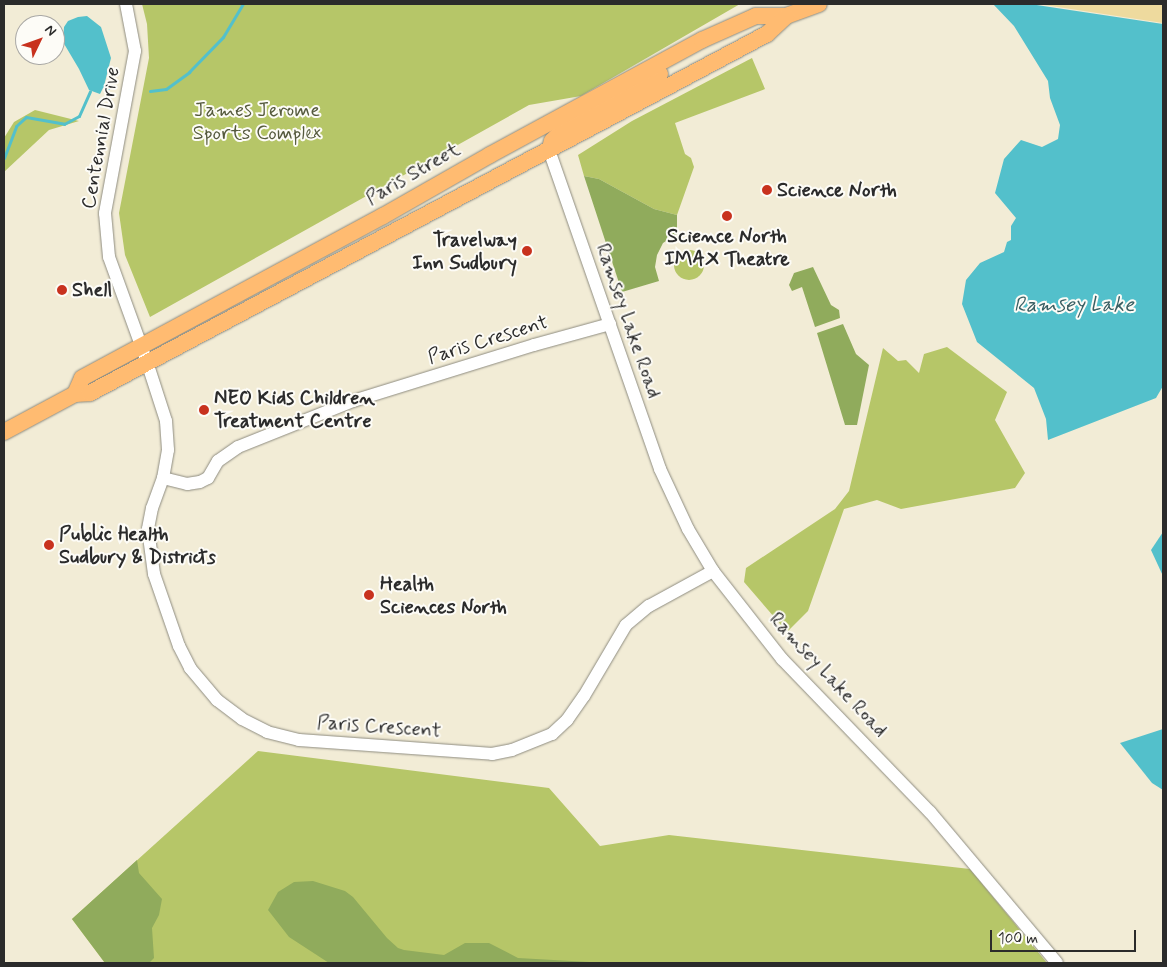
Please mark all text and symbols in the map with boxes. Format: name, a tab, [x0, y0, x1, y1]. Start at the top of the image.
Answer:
north arrow	[15, 15, 65, 65]
text: N	[41, 21, 60, 40]
street label: Centennial Drive	[77, 65, 125, 211]
park label: James Jerome Sports Complex	[190, 98, 324, 145]
street label: Paris Street	[362, 137, 464, 211]
place label: Science North	[777, 178, 895, 202]
marker: Science North	[761, 184, 773, 196]
marker: Science North IMAX Theatre	[721, 210, 733, 222]
place label: Science North IMAX Theatre	[664, 224, 790, 271]
place label: Travelway Inn Sudbury	[413, 228, 517, 275]
street label: Ramsey Lake Road	[590, 241, 666, 401]
marker: Travelway Inn Sudbury	[521, 245, 533, 257]
place label: Shell	[72, 278, 112, 302]
marker: Shell	[56, 284, 68, 296]
water label: Ramsey Lake	[1013, 292, 1135, 318]
street label: Paris Crescent	[425, 310, 551, 370]
place label: NEO Kids Children Treatment Centre	[214, 386, 375, 433]
marker: NEO Kids Children Treatment Centre	[198, 404, 210, 416]
place label: Public Health Sudbury & Districts	[59, 522, 216, 569]
marker: Public Health Sudbury & Districts	[43, 539, 55, 551]
place label: Health Sciences North	[380, 572, 507, 619]
marker: Health Sciences North	[362, 588, 376, 602]
street label: Ramsey Lake Road	[764, 608, 892, 742]
street label: Paris Crescent	[316, 711, 442, 743]
scale bar	[992, 920, 1138, 952]
text: 100 m	[998, 929, 1038, 949]

